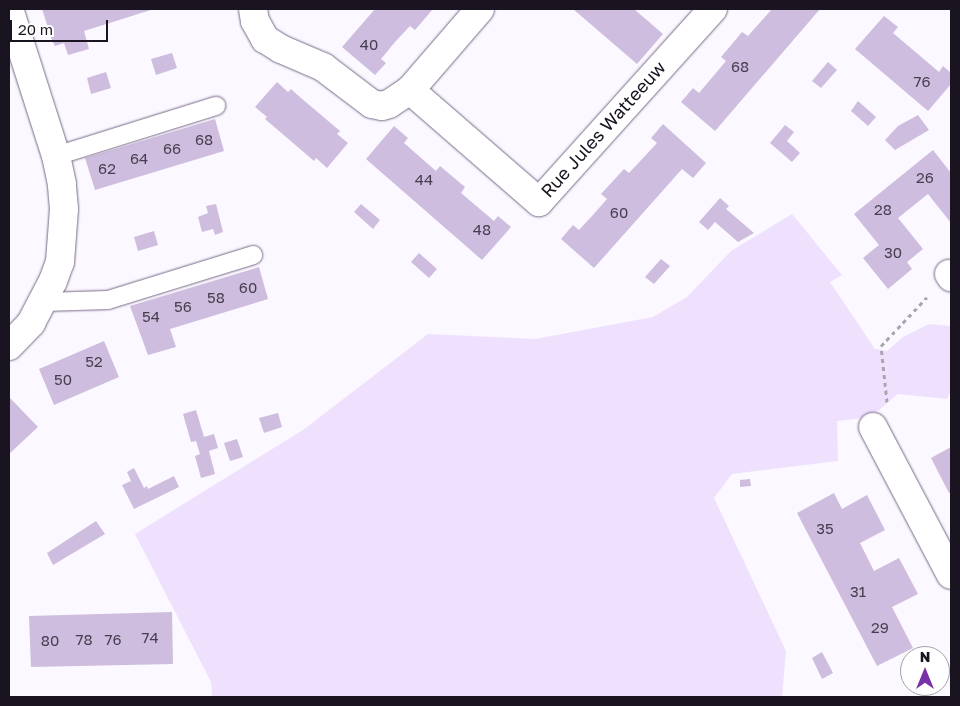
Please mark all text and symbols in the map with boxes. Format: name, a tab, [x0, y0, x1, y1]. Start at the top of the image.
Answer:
scale bar	[12, 10, 110, 42]
text: 20 m	[18, 20, 53, 38]
house number: 40	[360, 36, 378, 54]
street label: Rue Jules Watteeuw	[536, 56, 670, 202]
house number: 68	[731, 58, 749, 76]
house number: 76	[913, 73, 931, 91]
house number: 68	[195, 131, 213, 149]
house number: 66	[163, 140, 181, 158]
house number: 64	[130, 150, 148, 168]
house number: 62	[98, 160, 116, 178]
house number: 26	[916, 169, 934, 187]
house number: 44	[415, 171, 433, 189]
house number: 28	[874, 201, 892, 219]
house number: 60	[610, 204, 628, 222]
house number: 48	[473, 221, 491, 239]
house number: 30	[884, 244, 902, 262]
house number: 60	[239, 279, 257, 297]
house number: 58	[207, 289, 225, 307]
house number: 56	[174, 298, 192, 316]
house number: 54	[142, 308, 160, 326]
house number: 52	[85, 353, 103, 371]
house number: 50	[54, 371, 72, 389]
house number: 35	[816, 520, 834, 538]
house number: 31	[850, 583, 866, 601]
house number: 29	[871, 619, 889, 637]
house number: 74	[141, 629, 159, 647]
house number: 78	[75, 631, 93, 649]
house number: 76	[104, 631, 122, 649]
house number: 80	[41, 632, 59, 650]
north arrow	[900, 646, 950, 696]
text: N	[920, 648, 930, 665]

